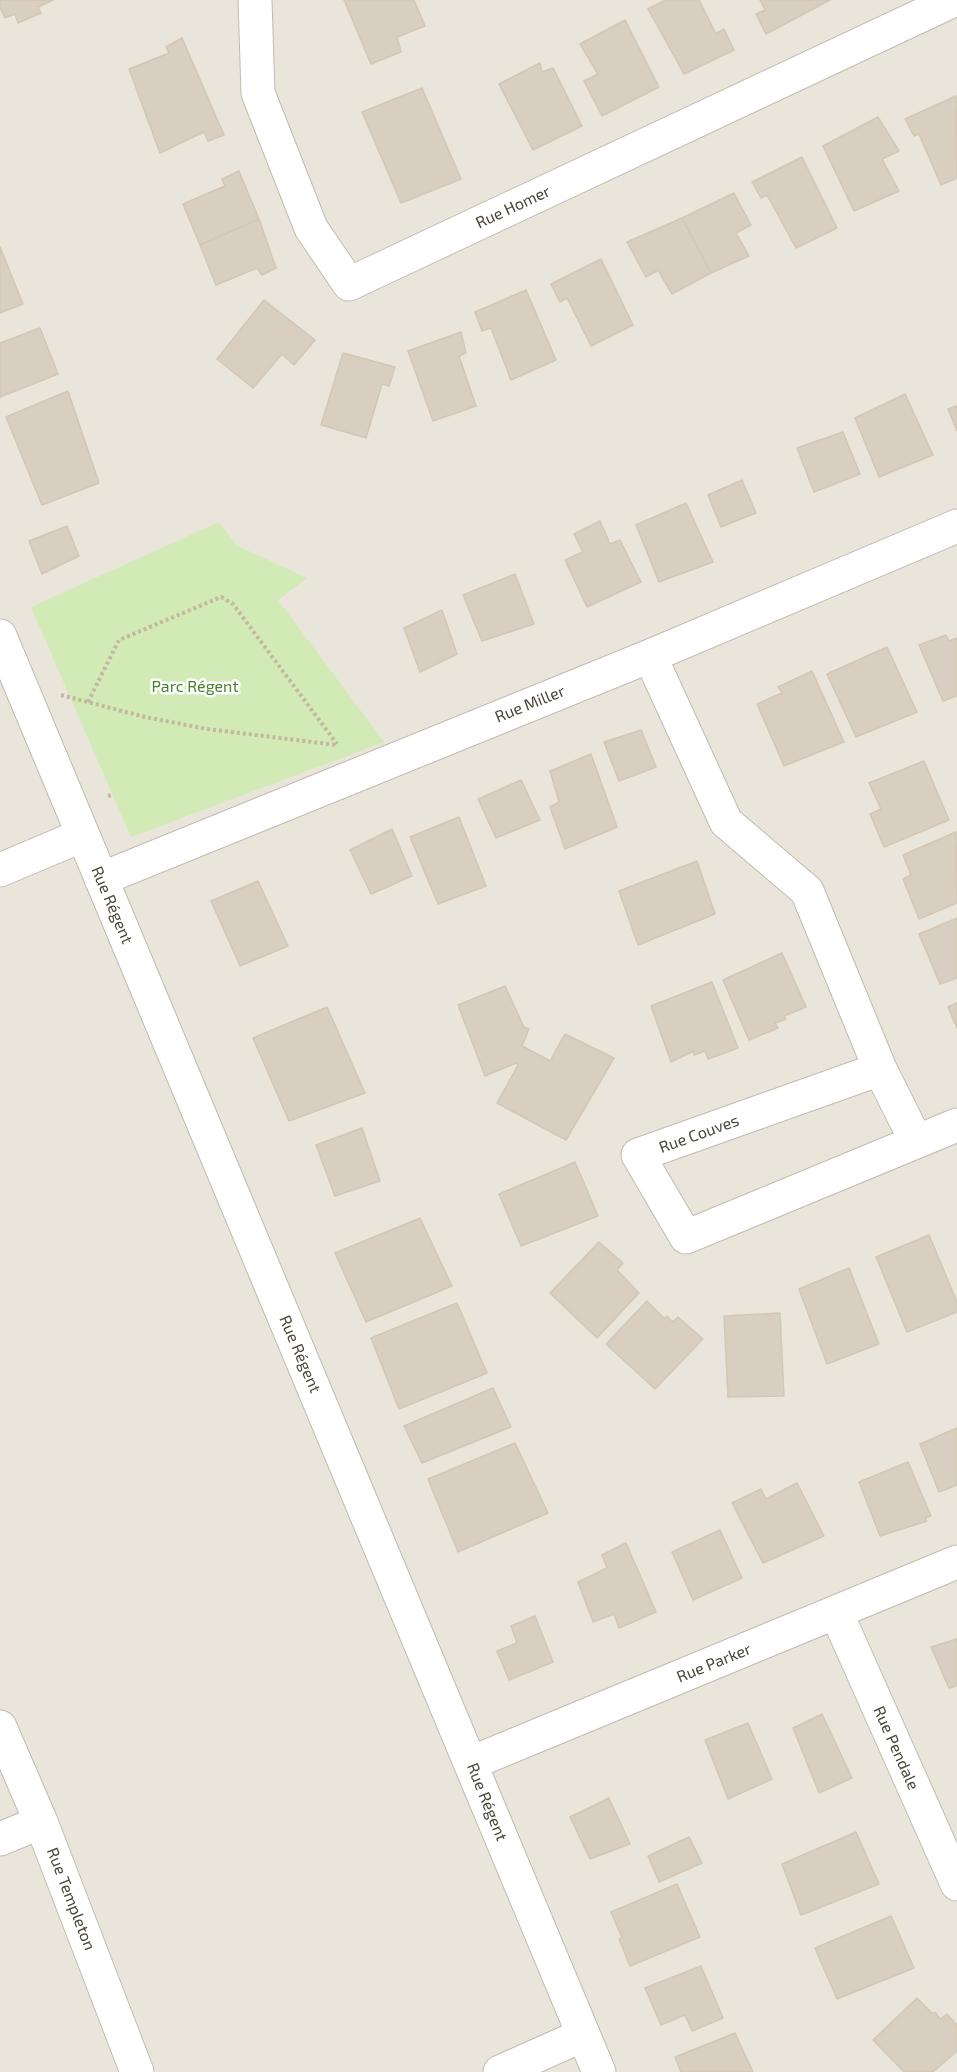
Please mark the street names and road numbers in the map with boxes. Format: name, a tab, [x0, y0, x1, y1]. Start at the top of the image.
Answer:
street label: Rue Homer	[473, 181, 553, 233]
street label: Rue Miller	[492, 681, 568, 727]
street label: Rue Régent	[87, 863, 137, 947]
street label: Rue Couves	[656, 1111, 742, 1157]
street label: Rue Régent	[275, 1312, 325, 1396]
street label: Rue Parker	[674, 1639, 754, 1687]
street label: Rue Pendale	[869, 1703, 923, 1793]
street label: Rue Régent	[463, 1760, 511, 1844]
street label: Rue Templeton	[43, 1845, 99, 1953]

